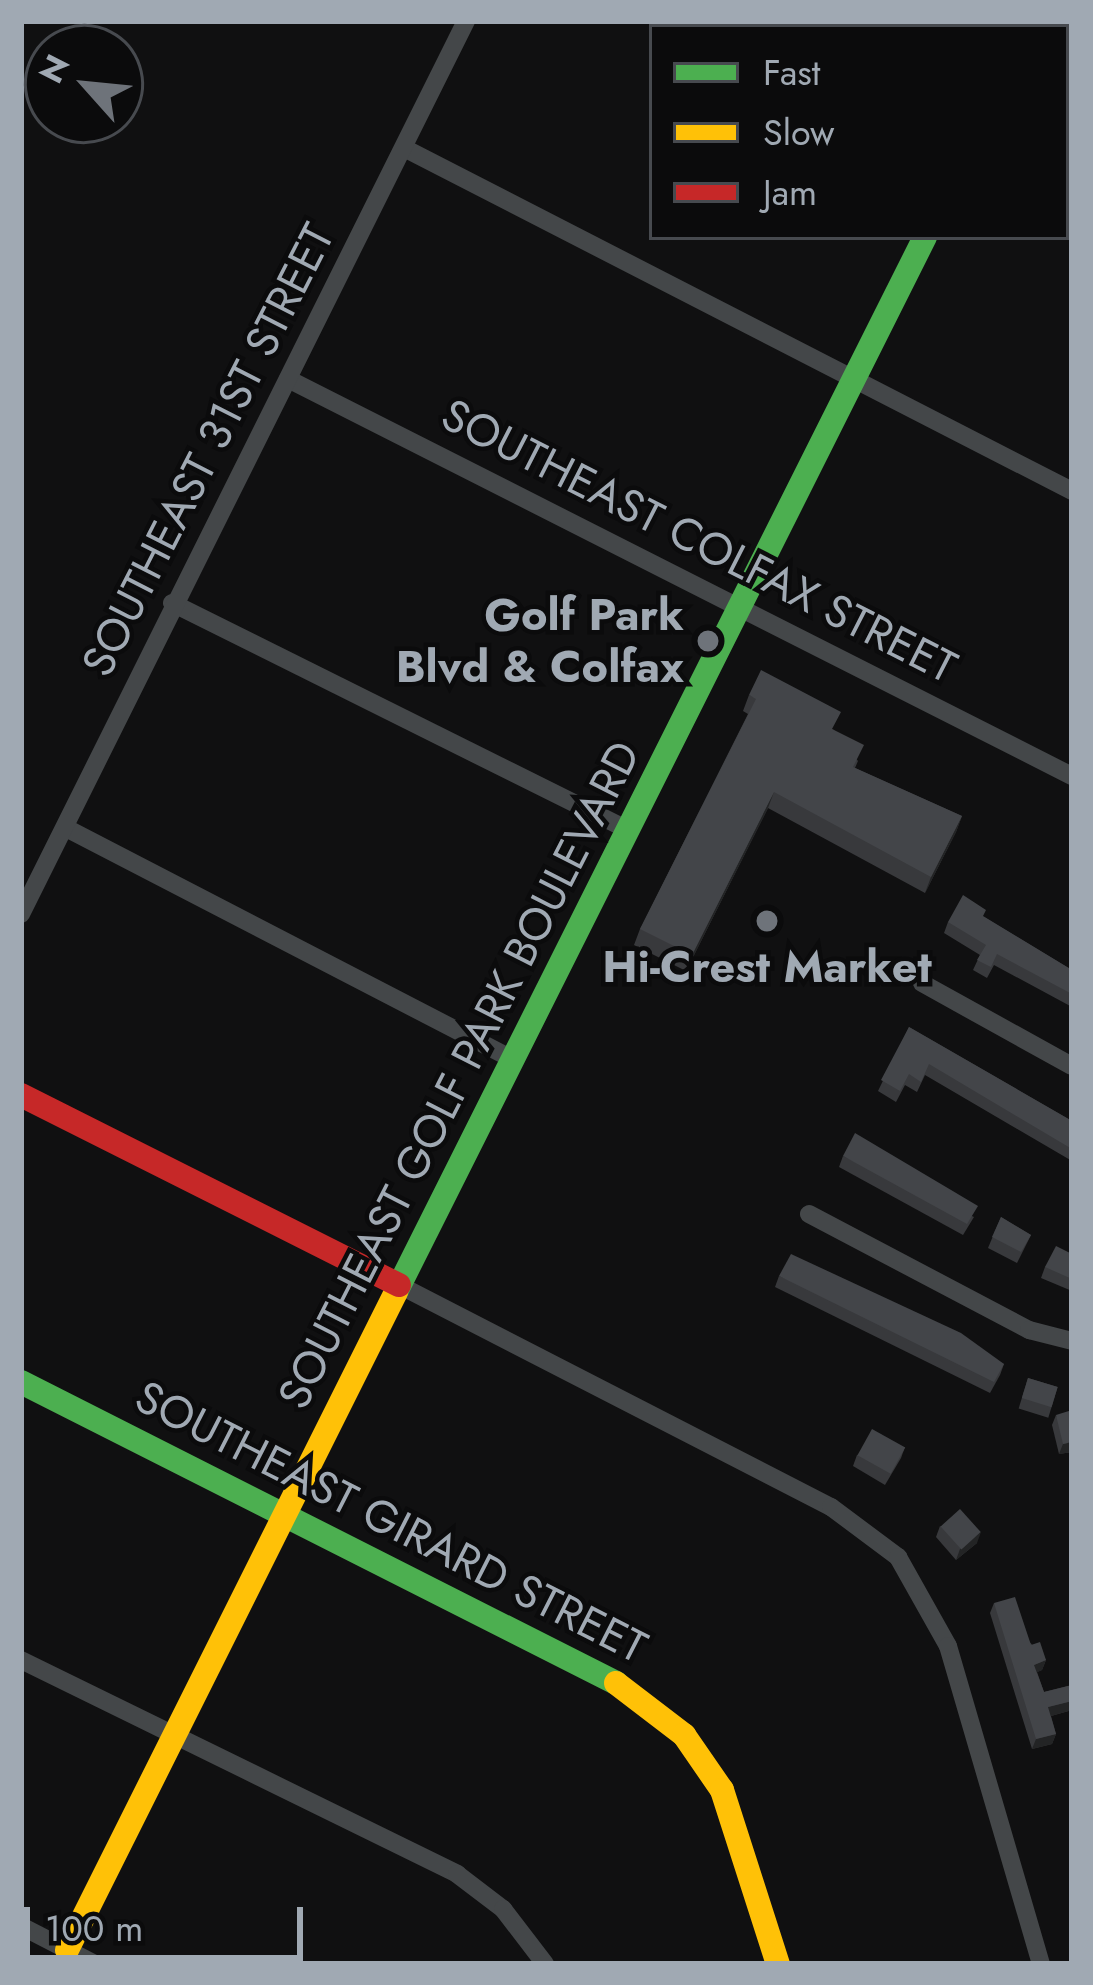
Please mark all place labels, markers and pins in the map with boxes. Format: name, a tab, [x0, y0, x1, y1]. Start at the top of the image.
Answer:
place label: Golf Park Blvd & Colfax	[396, 588, 684, 694]
marker: Golf Park Blvd & Colfax	[695, 628, 721, 654]
marker: Hi-Crest Market	[754, 908, 780, 934]
place label: Hi-Crest Market	[602, 940, 932, 994]

